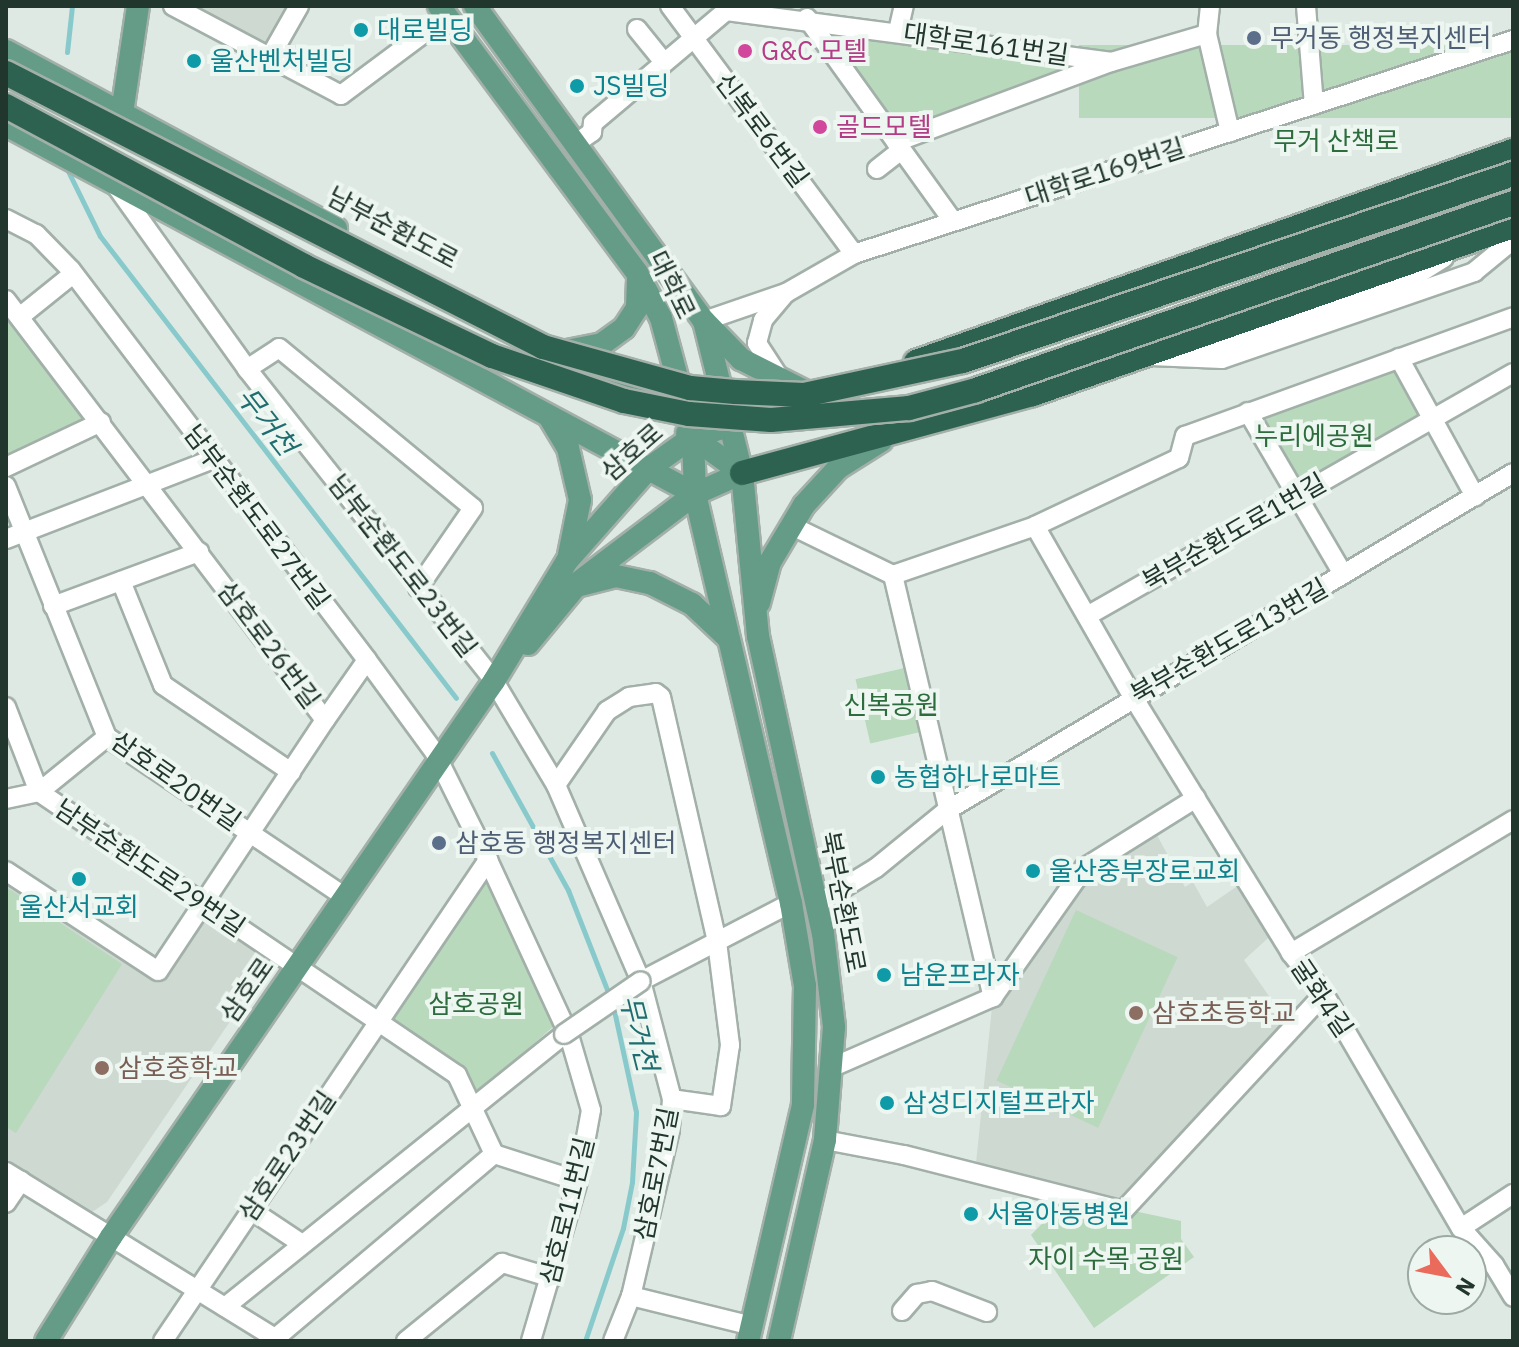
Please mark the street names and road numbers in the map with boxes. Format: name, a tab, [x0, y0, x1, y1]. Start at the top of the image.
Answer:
street label: 대학로161번길	[901, 17, 1071, 71]
street label: 신복로6번길	[709, 67, 815, 193]
street label: 대학로169번길	[1021, 131, 1189, 213]
street label: 남부순환도로	[322, 181, 464, 275]
street label: 대학로	[642, 246, 702, 324]
street label: 삼호로	[595, 417, 669, 487]
street label: 남부순환도로27번길	[178, 419, 336, 615]
street label: 북부순환도로1번길	[1137, 467, 1331, 597]
street label: 남부순환도로23번길	[322, 469, 484, 663]
street label: 북부순환도로13번길	[1125, 572, 1333, 710]
street label: 삼호로26번길	[211, 575, 327, 715]
street label: 삼호로20번길	[105, 725, 247, 837]
street label: 남부순환도로29번길	[49, 793, 251, 943]
street label: 북부순환도로	[814, 829, 872, 975]
street label: 삼호로	[214, 952, 280, 1028]
street label: 굴화4길	[1285, 953, 1359, 1043]
street label: 삼호로23번길	[232, 1085, 342, 1227]
street label: 삼호로7번길	[628, 1105, 684, 1243]
street label: 삼호로11번길	[534, 1134, 600, 1288]

